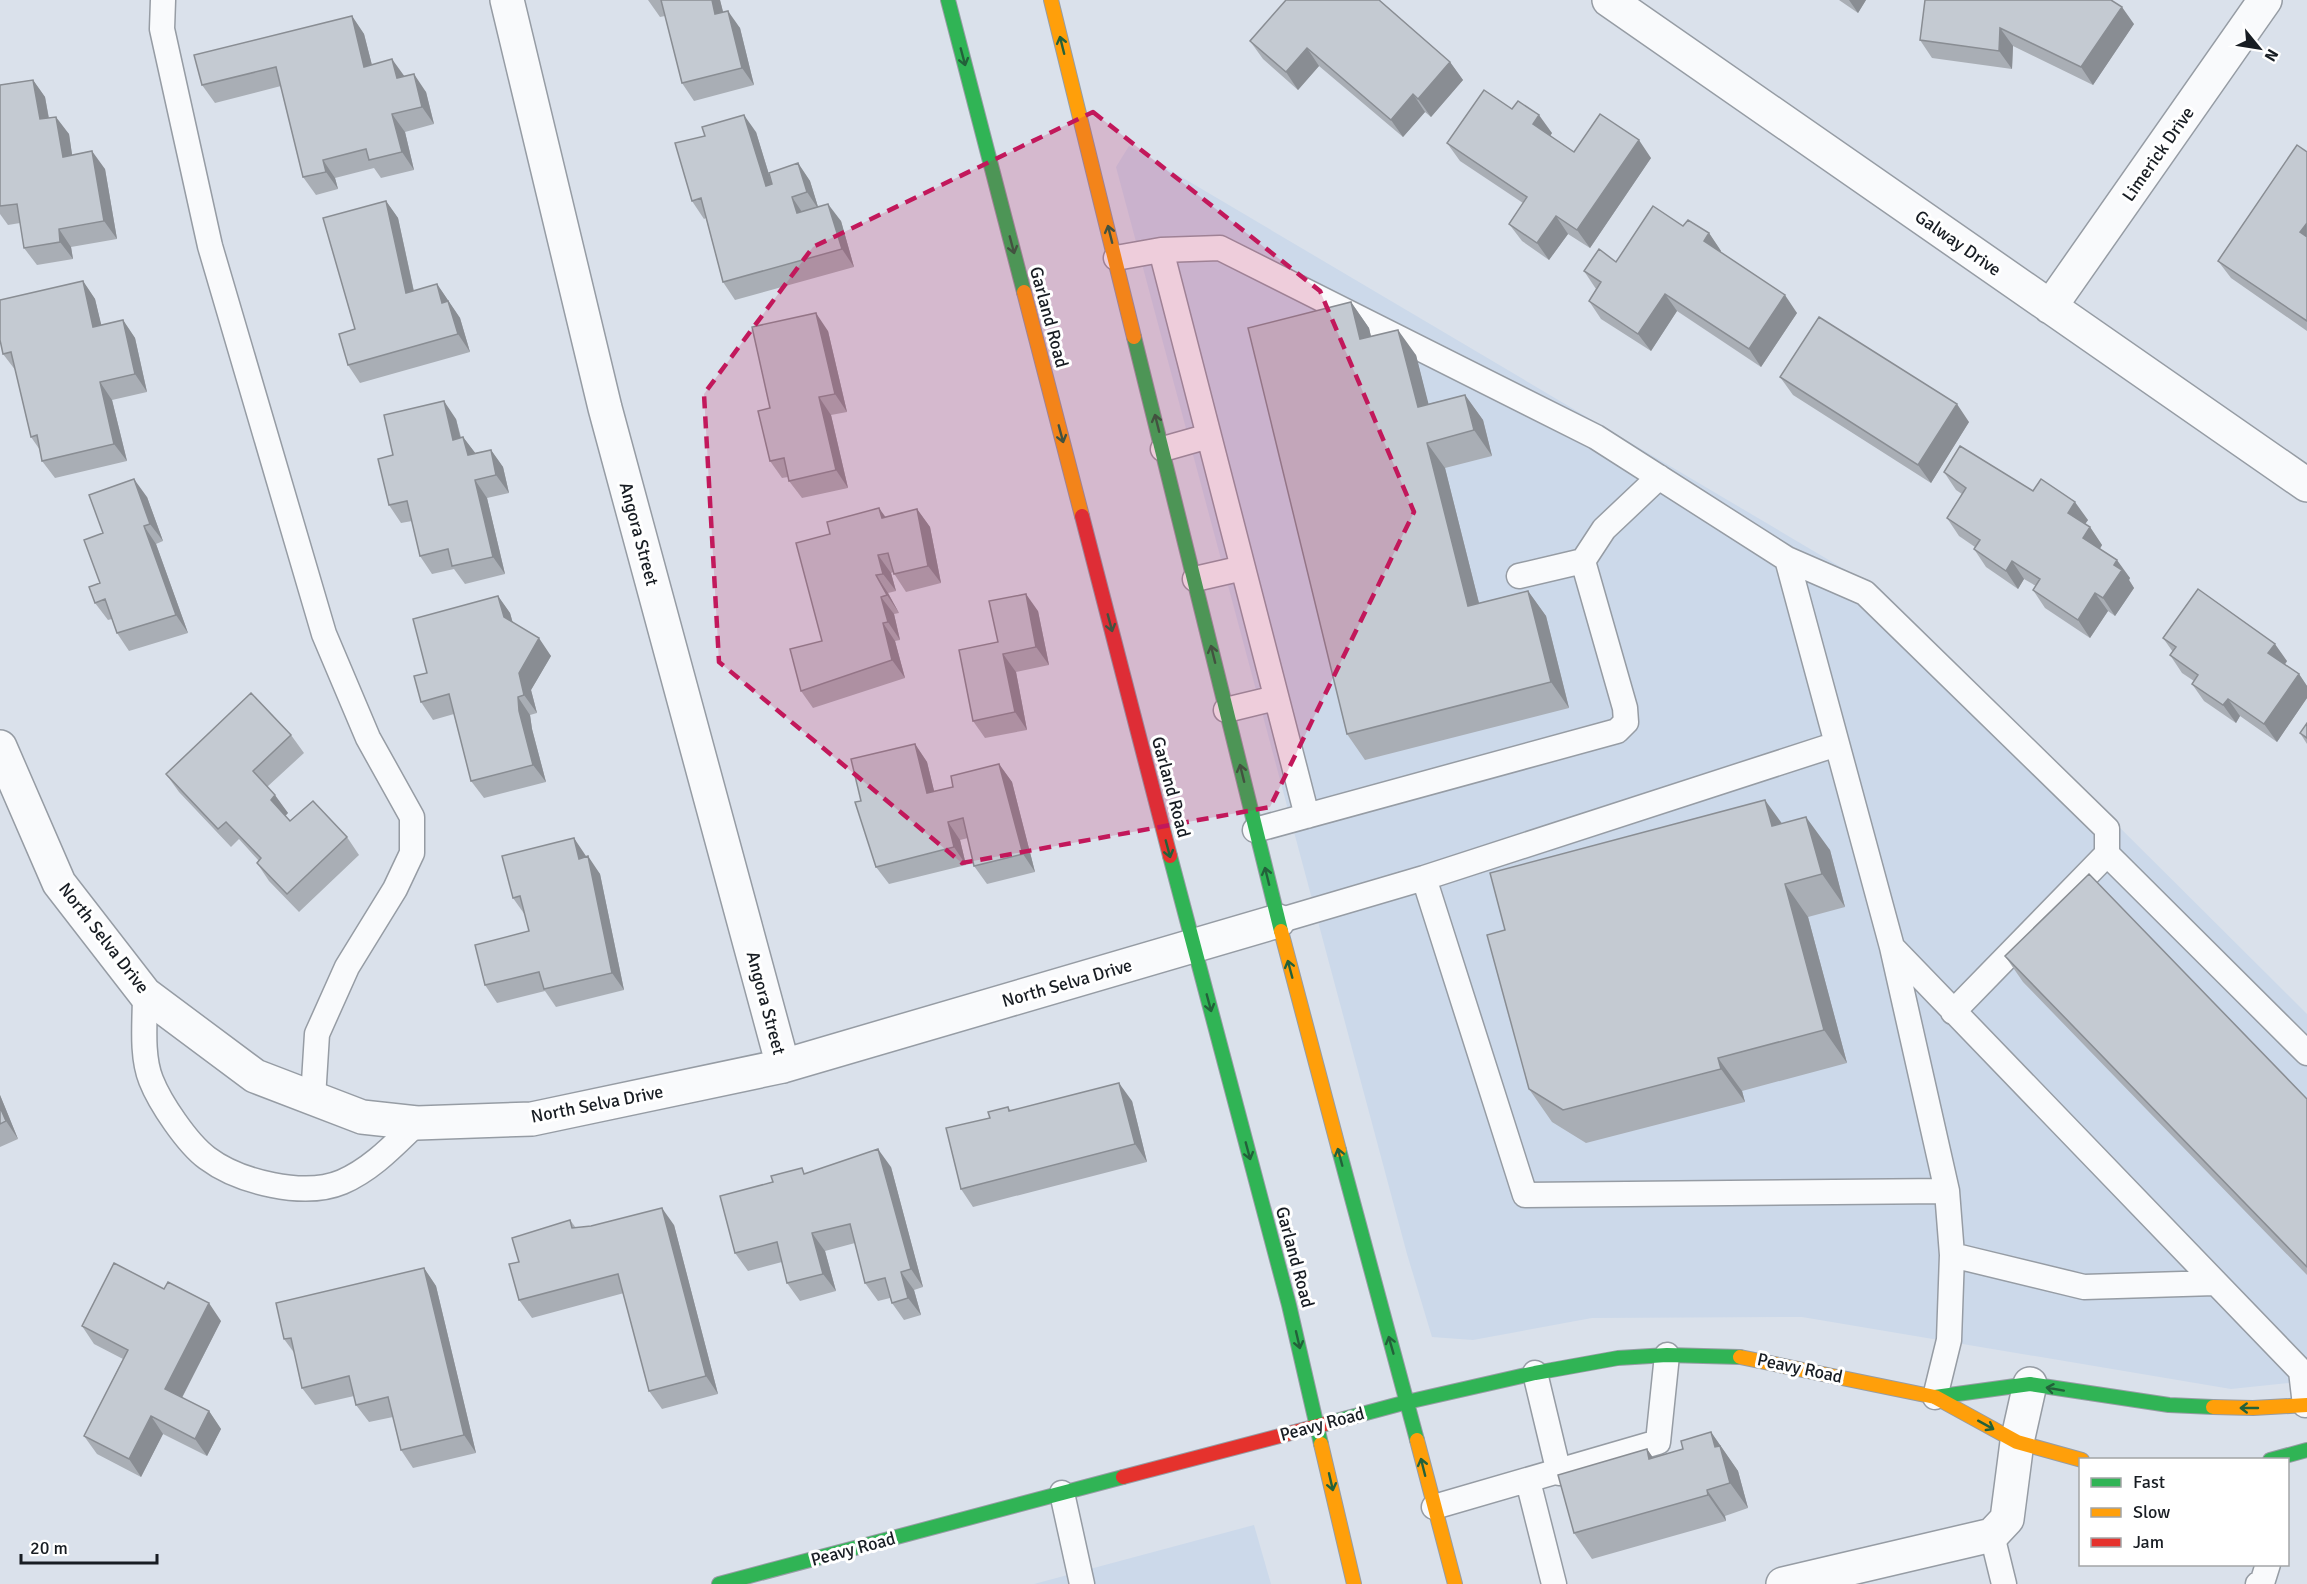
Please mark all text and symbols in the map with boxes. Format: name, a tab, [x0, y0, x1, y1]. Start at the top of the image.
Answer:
north arrow	[2229, 18, 2289, 78]
one-way arrow	[1056, 36, 1068, 55]
text: N	[2260, 45, 2283, 65]
one-way arrow	[958, 47, 969, 66]
street label: Limerick Drive	[2117, 102, 2199, 206]
street label: Galway Drive	[1911, 205, 2005, 281]
one-way arrow	[1104, 225, 1116, 244]
one-way arrow	[1007, 236, 1018, 255]
street label: Garland Road	[1025, 264, 1073, 370]
one-way arrow	[1150, 414, 1162, 433]
one-way arrow	[1055, 424, 1067, 443]
street label: Angora Street	[615, 480, 663, 588]
one-way arrow	[1104, 613, 1116, 632]
one-way arrow	[1206, 644, 1218, 663]
street label: Garland Road	[1147, 734, 1195, 840]
one-way arrow	[1235, 764, 1247, 783]
one-way arrow	[1163, 839, 1175, 858]
one-way arrow	[1260, 866, 1272, 885]
street label: North Selva Drive	[54, 878, 154, 998]
street label: Angora Street	[742, 949, 790, 1057]
street label: North Selva Drive	[999, 954, 1135, 1012]
one-way arrow	[1284, 959, 1296, 978]
one-way arrow	[1203, 993, 1215, 1012]
street label: North Selva Drive	[529, 1080, 665, 1128]
one-way arrow	[1243, 1141, 1255, 1160]
one-way arrow	[1334, 1148, 1345, 1167]
street label: Garland Road	[1271, 1204, 1319, 1310]
one-way arrow	[1292, 1330, 1304, 1349]
one-way arrow	[1385, 1336, 1396, 1355]
street label: Peavy Road	[1755, 1348, 1845, 1388]
one-way arrow	[2046, 1383, 2065, 1394]
street label: Peavy Road	[1277, 1402, 1367, 1446]
one-way arrow	[2239, 1402, 2259, 1413]
one-way arrow	[1977, 1419, 1994, 1431]
one-way arrow	[1417, 1457, 1429, 1476]
legend	[2079, 1458, 2289, 1566]
text: Fast	[2133, 1471, 2165, 1493]
one-way arrow	[1325, 1472, 1337, 1491]
text: Slow	[2133, 1501, 2170, 1523]
scale bar	[21, 1527, 158, 1565]
street label: Peavy Road	[808, 1527, 898, 1571]
text: Jam	[2133, 1531, 2164, 1553]
text: 20 m	[30, 1537, 68, 1559]

